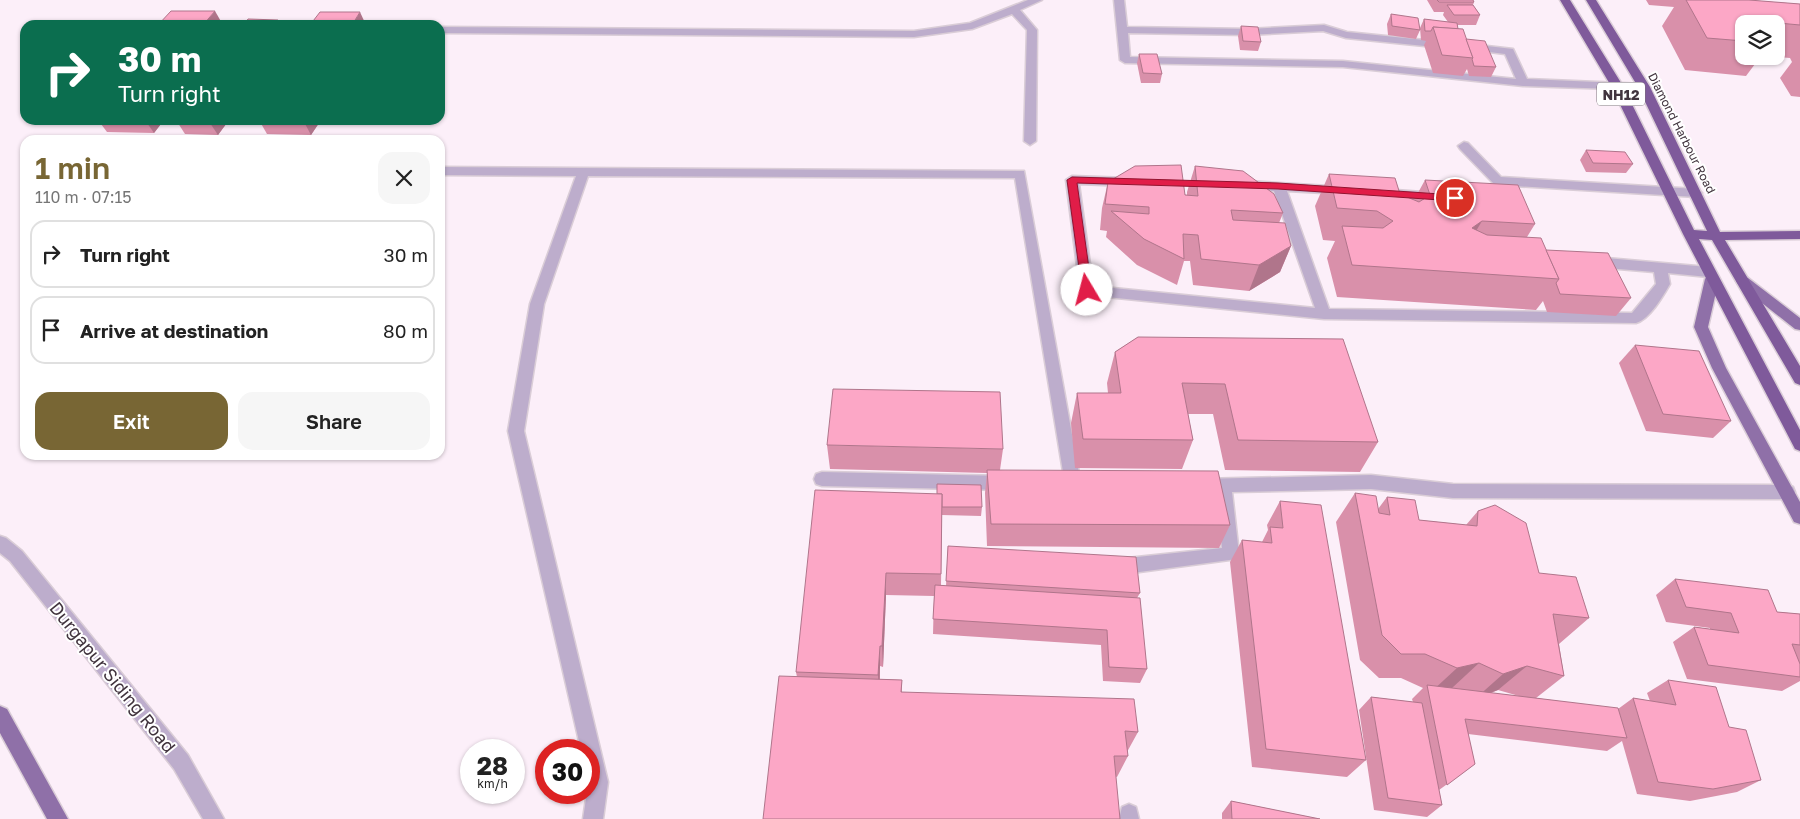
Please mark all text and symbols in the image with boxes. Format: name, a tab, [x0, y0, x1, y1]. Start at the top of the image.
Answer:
map controls	[1735, 15, 1785, 65]
button: layers	[1735, 15, 1785, 65]
text: 30 m	[118, 38, 201, 80]
icon: right	[35, 40, 100, 105]
street label: Diamond Harbour Road	[1645, 70, 1719, 196]
text: Turn right	[118, 80, 221, 107]
road number: NH12	[1597, 82, 1645, 106]
text: 1 min	[35, 150, 110, 186]
button: close	[378, 152, 430, 204]
pin	[1434, 177, 1476, 219]
icon: arrive	[1441, 184, 1469, 212]
text: 110 m · 07:15	[35, 187, 132, 207]
icon: right	[37, 240, 65, 268]
text: Turn right	[80, 243, 170, 266]
text: 30 m	[384, 243, 428, 266]
position arrow	[1060, 263, 1112, 315]
icon: arrive	[37, 316, 65, 344]
text: Arrive at destination	[80, 319, 268, 342]
text: 80 m	[383, 319, 428, 342]
button: Exit	[35, 392, 228, 450]
button: Share	[238, 392, 430, 450]
street label: Durgapur Siding Road	[45, 597, 181, 757]
speed limit sign: 30	[535, 739, 600, 804]
text: 28	[477, 750, 508, 781]
text: km/h	[477, 776, 508, 791]

